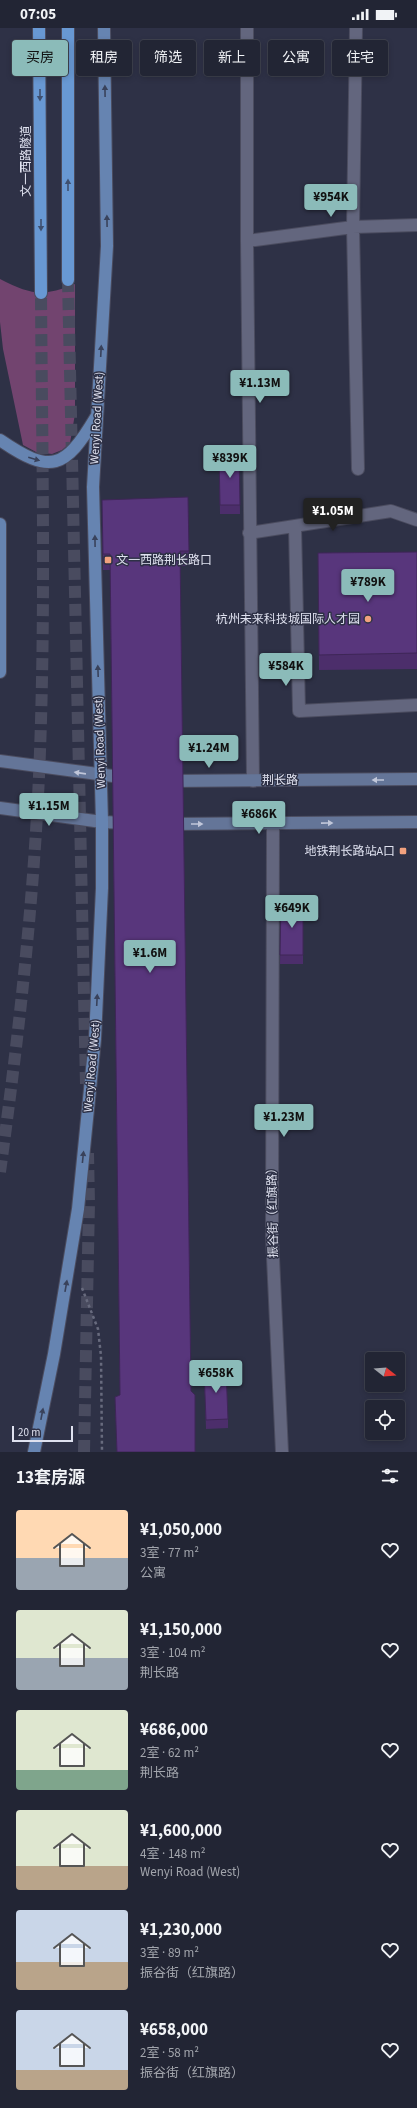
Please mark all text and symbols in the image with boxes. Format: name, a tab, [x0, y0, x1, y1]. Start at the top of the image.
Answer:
text: 07:05	[20, 4, 56, 25]
chip: 买房	[12, 40, 68, 76]
chip: 租房	[76, 40, 132, 76]
chip: 筛选	[140, 40, 196, 76]
chip: 新上	[204, 40, 260, 76]
chip: 公寓	[268, 40, 324, 76]
chip: 住宅	[332, 40, 388, 76]
one-way arrow	[102, 84, 108, 97]
one-way arrow	[37, 89, 43, 102]
street label: 文一西路隧道	[18, 125, 35, 197]
one-way arrow	[65, 178, 71, 191]
pin: ¥954K	[303, 184, 359, 218]
text: ¥954K	[313, 188, 349, 206]
one-way arrow	[103, 215, 110, 227]
one-way arrow	[38, 219, 44, 232]
one-way arrow	[98, 344, 104, 357]
pin: ¥1.13M	[227, 370, 293, 404]
street label: Wenyi Road (West)	[86, 371, 108, 465]
text: ¥1.13M	[239, 374, 281, 392]
pin: ¥839K	[202, 445, 258, 479]
text: ¥839K	[212, 449, 248, 467]
one-way arrow	[27, 457, 40, 463]
pin: ¥1.05M	[300, 498, 366, 532]
text: ¥1.05M	[312, 502, 354, 520]
one-way arrow	[92, 534, 98, 547]
place label: 文一西路荆长路口	[116, 552, 212, 569]
marker: 文一西路荆长路口	[103, 555, 113, 565]
pin: ¥789K	[340, 569, 396, 603]
text: ¥789K	[350, 573, 386, 591]
place label: 杭州未来科技城国际人才园	[216, 611, 360, 628]
marker: 杭州未来科技城国际人才园	[363, 614, 373, 624]
pin: ¥584K	[258, 653, 314, 687]
text: ¥584K	[268, 657, 304, 675]
one-way arrow	[95, 664, 101, 677]
street label: Wenyi Road (West)	[90, 695, 110, 789]
pin: ¥1.24M	[176, 735, 242, 769]
text: ¥1.24M	[188, 739, 230, 757]
one-way arrow	[74, 770, 87, 776]
street label: 荆长路	[262, 772, 298, 789]
one-way arrow	[372, 776, 384, 783]
pin: ¥1.15M	[16, 793, 82, 827]
text: ¥1.15M	[28, 797, 70, 815]
pin: ¥686K	[231, 801, 287, 835]
text: ¥686K	[241, 805, 277, 823]
one-way arrow	[321, 820, 334, 826]
one-way arrow	[191, 821, 204, 827]
place label: 地铁荆长路站A口	[304, 843, 395, 860]
marker: 地铁荆长路站A口	[398, 846, 408, 856]
pin: ¥649K	[264, 895, 320, 929]
text: ¥649K	[274, 899, 310, 917]
pin: ¥1.6M	[122, 940, 178, 974]
text: ¥1.6M	[133, 944, 167, 962]
one-way arrow	[94, 993, 100, 1006]
street label: Wenyi Road (West)	[79, 1019, 105, 1113]
pin: ¥1.23M	[251, 1104, 317, 1138]
text: ¥1.23M	[263, 1108, 305, 1126]
one-way arrow	[80, 1151, 87, 1163]
street label: 振谷街（红旗路）	[264, 1162, 282, 1258]
one-way arrow	[63, 1280, 69, 1292]
north arrow	[365, 1352, 405, 1392]
map controls	[365, 1352, 405, 1440]
pin: ¥658K	[188, 1360, 244, 1394]
text: ¥658K	[198, 1364, 234, 1382]
button: locate	[365, 1400, 405, 1440]
one-way arrow	[39, 1408, 45, 1420]
scale bar	[12, 1424, 73, 1443]
text: 20 m	[18, 1425, 40, 1440]
icon: filters	[379, 1465, 401, 1487]
text: 13套房源	[16, 1466, 85, 1490]
text: ¥1,050,000	[140, 1518, 222, 1542]
icon: home	[48, 1526, 96, 1574]
icon: heart	[379, 1539, 401, 1561]
text: 3室 · 77 m²	[140, 1544, 199, 1562]
text: 公寓	[140, 1564, 166, 1582]
text: ¥1,150,000	[140, 1618, 222, 1642]
icon: home	[48, 1626, 96, 1674]
icon: heart	[379, 1639, 401, 1661]
text: 3室 · 104 m²	[140, 1644, 205, 1662]
text: 荆长路	[140, 1664, 179, 1682]
text: ¥686,000	[140, 1718, 208, 1742]
icon: home	[48, 1726, 96, 1774]
icon: heart	[379, 1739, 401, 1761]
text: 2室 · 62 m²	[140, 1744, 199, 1762]
text: 荆长路	[140, 1764, 179, 1782]
text: ¥1,600,000	[140, 1819, 222, 1843]
icon: home	[48, 1826, 96, 1874]
icon: heart	[379, 1839, 401, 1861]
text: 4室 · 148 m²	[140, 1845, 205, 1863]
text: Wenyi Road (West)	[140, 1863, 240, 1881]
text: ¥1,230,000	[140, 1918, 222, 1942]
icon: home	[48, 1926, 96, 1974]
icon: heart	[379, 1939, 401, 1961]
text: 3室 · 89 m²	[140, 1944, 199, 1962]
text: 振谷街（红旗路）	[140, 1964, 244, 1982]
text: ¥658,000	[140, 2018, 208, 2042]
icon: home	[48, 2026, 96, 2074]
icon: heart	[379, 2039, 401, 2061]
text: 2室 · 58 m²	[140, 2044, 199, 2062]
text: 振谷街（红旗路）	[140, 2064, 244, 2082]

